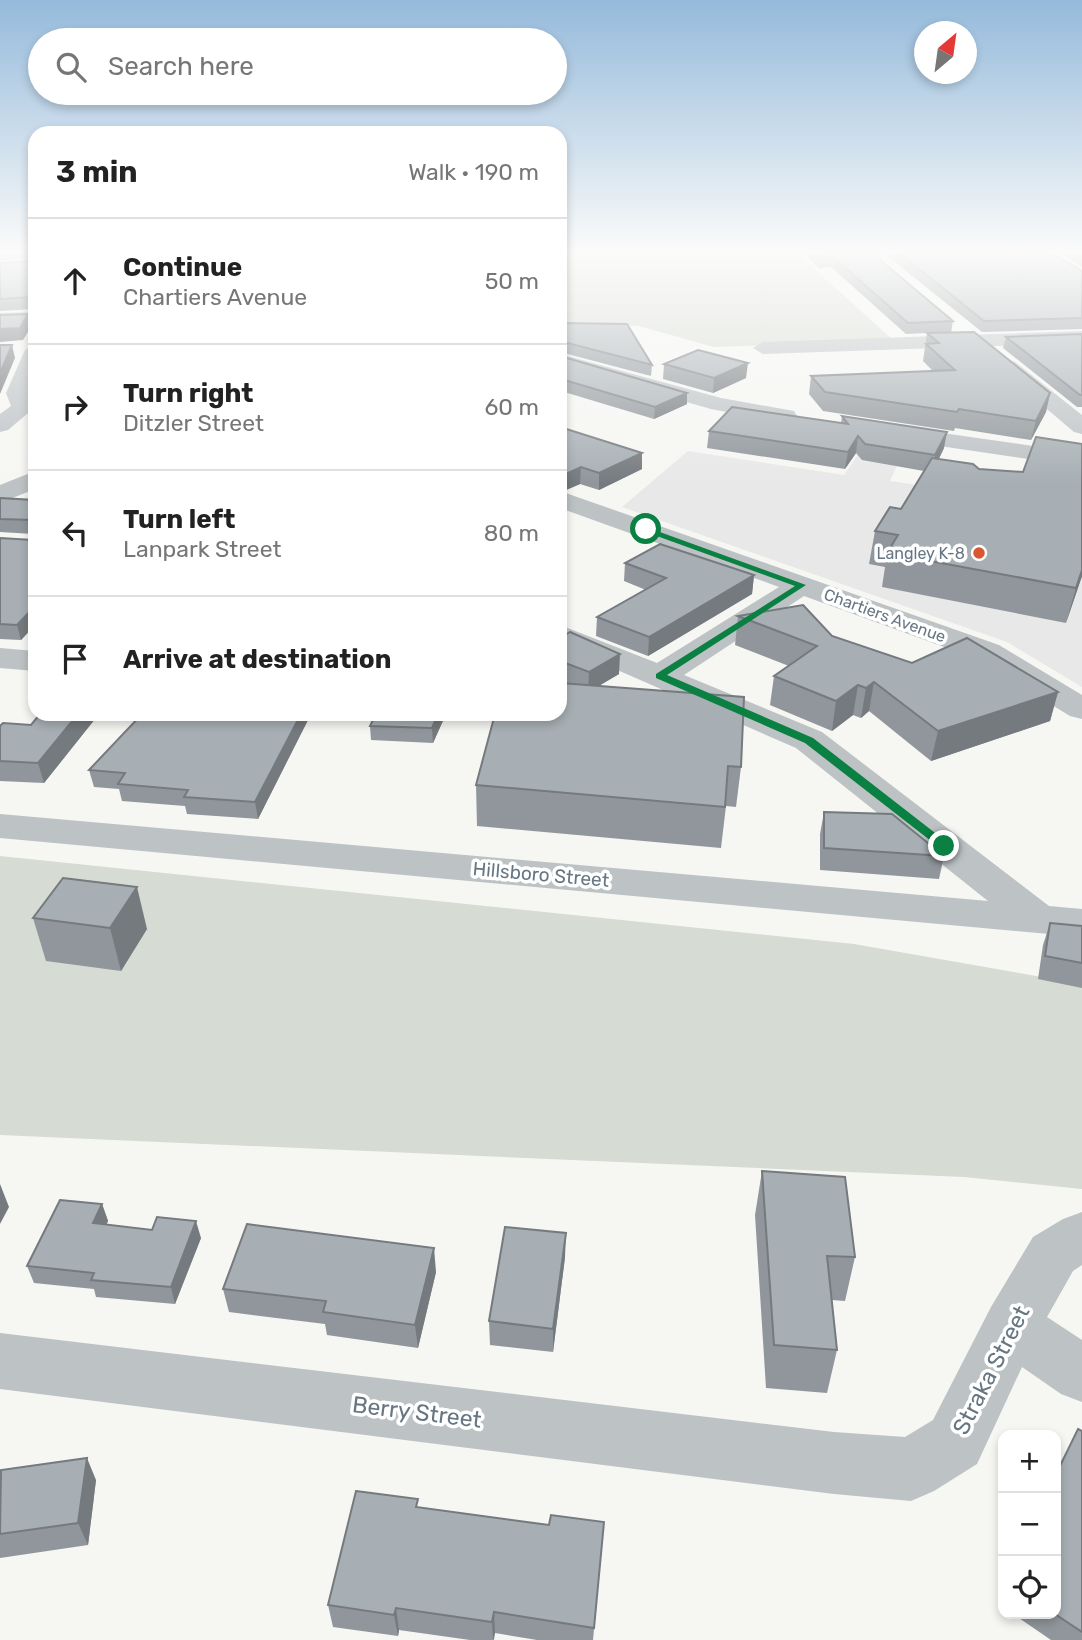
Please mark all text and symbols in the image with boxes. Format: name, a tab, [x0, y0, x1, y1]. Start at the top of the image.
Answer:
north arrow	[914, 21, 977, 84]
search box	[28, 28, 567, 105]
icon: search	[52, 48, 90, 86]
text: Search here	[108, 51, 254, 82]
text: 3 min	[56, 154, 138, 190]
text: Walk · 190 m	[408, 158, 539, 186]
text: Continue	[123, 252, 242, 283]
icon: ahead	[56, 262, 94, 300]
text: 50 m	[485, 267, 539, 295]
text: Chartiers Avenue	[123, 283, 307, 311]
text: Turn right	[123, 378, 253, 409]
icon: right	[56, 388, 94, 426]
text: 60 m	[484, 393, 539, 421]
text: Ditzler Street	[123, 409, 264, 437]
text: Turn left	[123, 504, 235, 535]
route start	[630, 513, 661, 544]
icon: left	[56, 514, 94, 552]
text: 80 m	[484, 519, 539, 547]
text: Lanpark Street	[123, 535, 282, 563]
place label: Langley K-8	[876, 544, 965, 563]
marker: Langley K-8	[971, 545, 987, 561]
street label: Chartiers Avenue	[821, 585, 948, 646]
icon: arrive	[56, 640, 94, 678]
text: Arrive at destination	[123, 644, 391, 675]
route end	[928, 830, 959, 861]
street label: Hillsboro Street	[472, 857, 611, 892]
street label: Straka Street	[947, 1301, 1035, 1439]
street label: Berry Street	[351, 1390, 483, 1434]
map controls	[998, 1430, 1061, 1619]
button: +	[998, 1430, 1061, 1493]
button: −	[998, 1493, 1061, 1556]
button: locate	[998, 1556, 1061, 1619]

